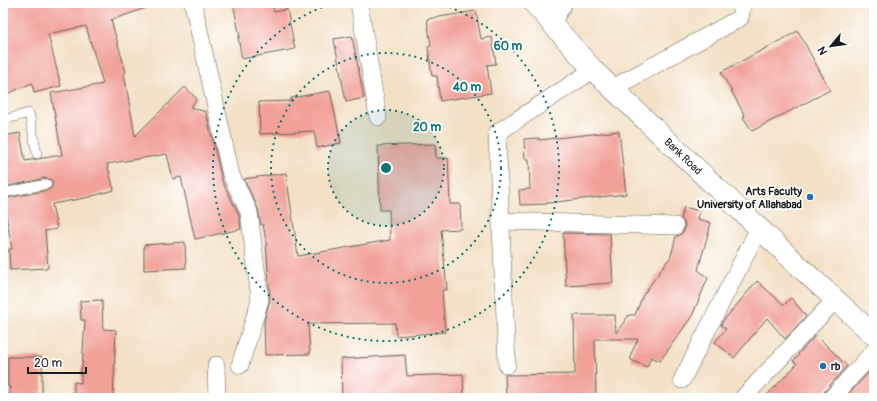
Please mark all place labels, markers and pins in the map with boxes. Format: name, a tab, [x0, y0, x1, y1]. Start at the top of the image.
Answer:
centre of rings	[379, 161, 393, 175]
place label: Arts Faculty University of Allahabad	[697, 185, 802, 211]
marker: Arts Faculty University of Allahabad	[805, 192, 815, 202]
place label: rb	[831, 360, 841, 373]
marker: rb	[818, 361, 828, 371]

